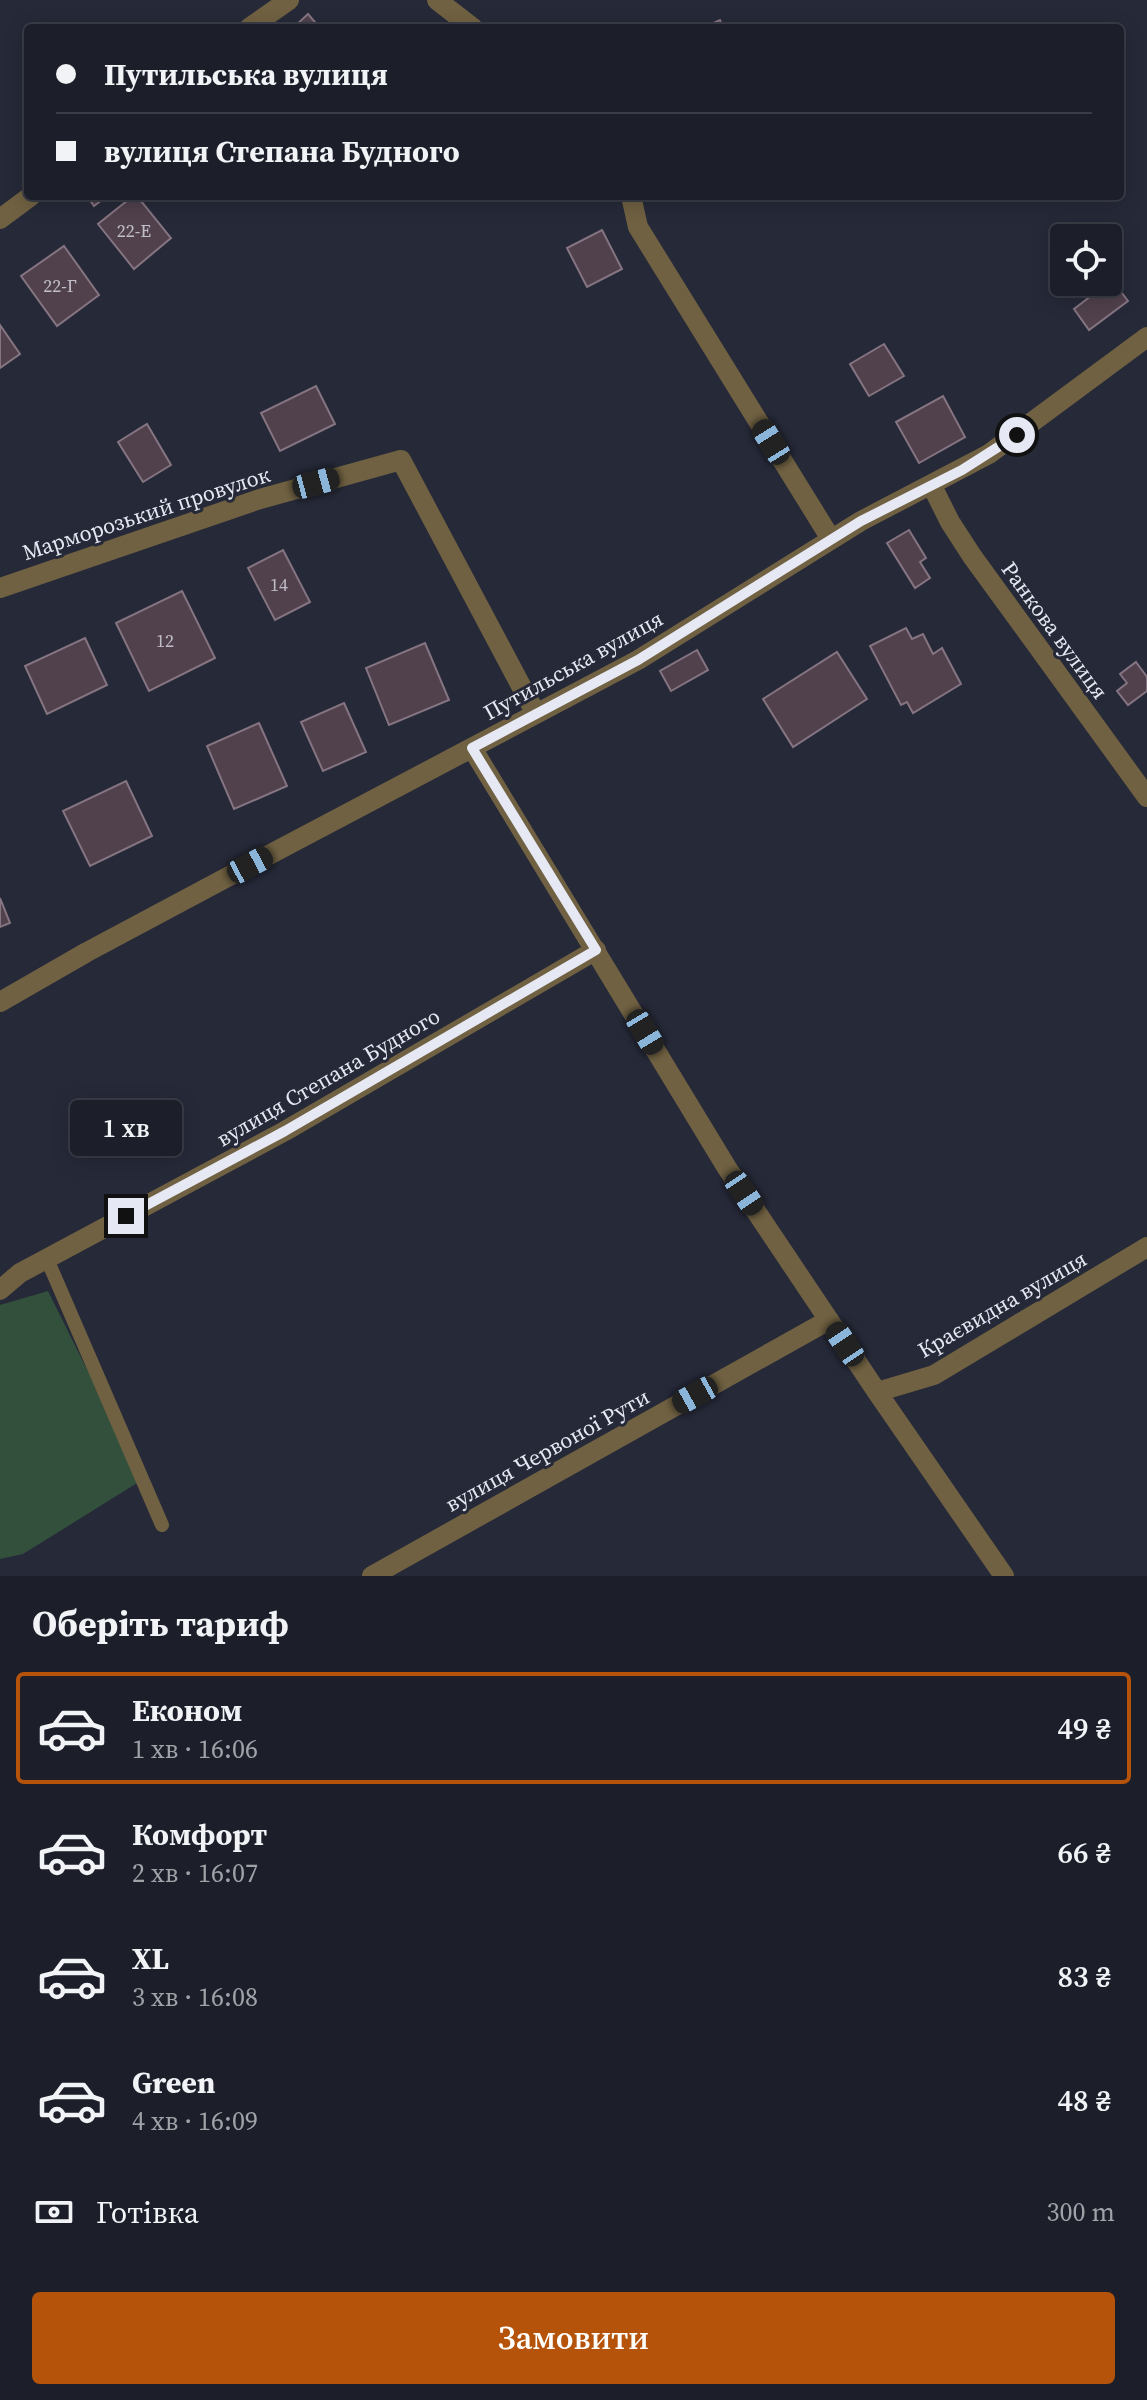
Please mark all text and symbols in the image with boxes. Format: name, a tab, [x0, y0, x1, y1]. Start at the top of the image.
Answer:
text: Путильська вулиця	[104, 54, 388, 95]
text: вулиця Степана Будного	[104, 131, 460, 172]
house number: 22-Е	[117, 218, 151, 243]
map controls	[1050, 224, 1122, 296]
button: locate	[1050, 224, 1122, 296]
house number: 22-Г	[43, 273, 77, 298]
car	[748, 415, 794, 469]
route start	[999, 417, 1035, 453]
street label: Марморозький провулок	[18, 459, 274, 567]
car	[290, 465, 342, 501]
street label: Ранкова вулиця	[995, 555, 1115, 705]
house number: 14	[270, 572, 288, 597]
street label: Путильська вулиця	[478, 603, 668, 727]
house number: 12	[156, 628, 174, 653]
car	[223, 843, 277, 887]
street label: вулиця Степана Будного	[211, 1001, 445, 1153]
car	[622, 1005, 668, 1059]
callout: 1 хв	[70, 1100, 182, 1156]
text: 1 хв	[102, 1110, 150, 1146]
car	[721, 1166, 767, 1220]
route end	[108, 1198, 144, 1234]
street label: Краєвидна вулиця	[912, 1243, 1092, 1365]
car	[822, 1317, 868, 1371]
car	[668, 1373, 722, 1417]
street label: вулиця Червоної Рути	[440, 1381, 654, 1519]
text: Оберіть тариф	[32, 1599, 289, 1648]
text: Економ	[132, 1690, 242, 1731]
icon: car	[36, 1692, 108, 1764]
text: 49 ₴	[1057, 1708, 1111, 1749]
text: 1 хв · 16:06	[132, 1731, 258, 1767]
text: Комфорт	[132, 1814, 267, 1855]
icon: car	[36, 1816, 108, 1888]
text: 66 ₴	[1057, 1832, 1111, 1873]
text: 2 хв · 16:07	[132, 1855, 258, 1891]
text: XL	[132, 1938, 169, 1979]
icon: car	[36, 1940, 108, 2012]
text: 83 ₴	[1057, 1956, 1111, 1997]
text: 3 хв · 16:08	[132, 1979, 258, 2015]
text: Green	[132, 2062, 215, 2103]
icon: car	[36, 2064, 108, 2136]
text: 48 ₴	[1057, 2080, 1111, 2121]
text: 4 хв · 16:09	[132, 2103, 258, 2139]
icon: cash	[32, 2190, 76, 2234]
text: Готівка	[96, 2192, 199, 2233]
text: 300 m	[1047, 2194, 1115, 2230]
button: Замовити	[32, 2292, 1115, 2384]

